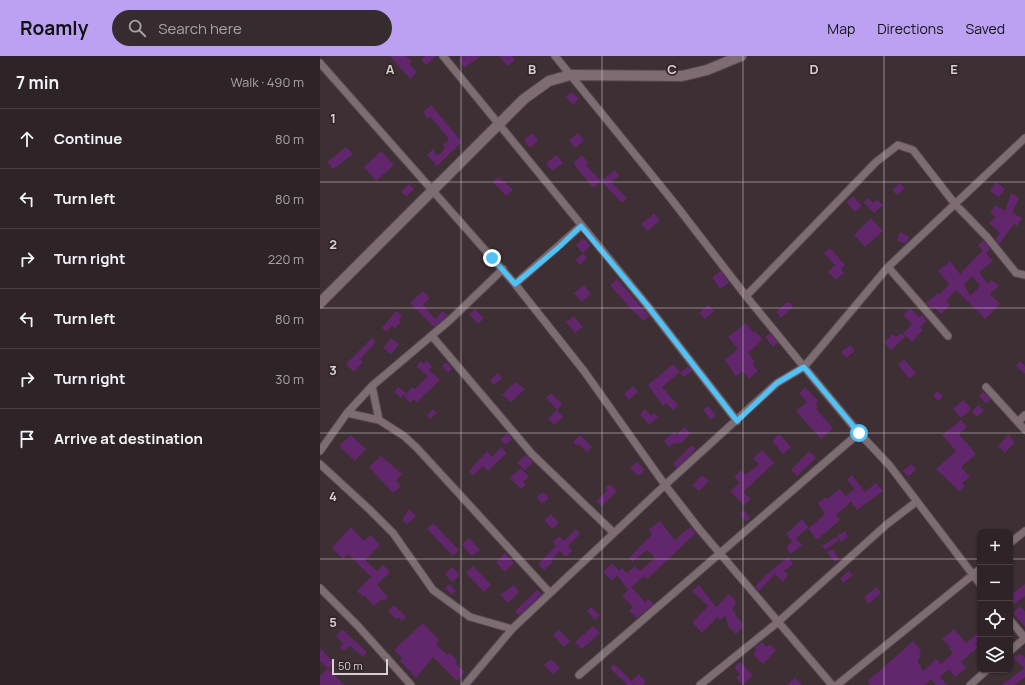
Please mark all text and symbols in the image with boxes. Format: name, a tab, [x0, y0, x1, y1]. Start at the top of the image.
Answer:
search box	[112, 10, 392, 46]
text: Roamly	[20, 15, 88, 41]
icon: search	[126, 17, 148, 39]
text: Search here	[158, 18, 242, 39]
text: Map	[827, 19, 855, 38]
text: Directions	[877, 19, 944, 38]
text: Saved	[966, 19, 1005, 38]
text: A	[386, 60, 395, 78]
text: B	[528, 60, 536, 78]
text: C	[667, 60, 677, 78]
text: D	[809, 60, 819, 78]
text: E	[950, 60, 958, 78]
text: 7 min	[16, 71, 59, 94]
text: Walk · 490 m	[230, 73, 304, 91]
text: 1	[330, 109, 336, 127]
icon: ahead	[16, 128, 38, 150]
text: Continue	[54, 128, 122, 149]
text: 80 m	[275, 130, 304, 148]
icon: left	[16, 188, 38, 210]
text: Turn left	[54, 188, 116, 209]
text: 80 m	[275, 190, 304, 208]
text: 2	[329, 235, 337, 253]
icon: right	[16, 248, 38, 270]
text: Turn right	[54, 248, 125, 269]
route end	[483, 249, 501, 267]
text: 220 m	[268, 250, 304, 268]
icon: left	[16, 308, 38, 330]
text: Turn left	[54, 308, 116, 329]
text: 80 m	[275, 310, 304, 328]
text: 3	[329, 361, 337, 379]
icon: right	[16, 368, 38, 390]
text: Turn right	[54, 368, 125, 389]
text: 30 m	[275, 370, 304, 388]
route start	[850, 424, 868, 442]
icon: arrive	[16, 428, 38, 450]
text: Arrive at destination	[54, 428, 203, 449]
text: 4	[329, 487, 337, 505]
map controls	[977, 529, 1013, 673]
button: +	[977, 529, 1013, 565]
button: −	[977, 565, 1013, 601]
button: locate	[977, 601, 1013, 637]
text: 5	[329, 613, 337, 631]
button: layers	[977, 637, 1013, 673]
scale bar	[332, 657, 388, 676]
text: 50 m	[338, 658, 363, 673]

